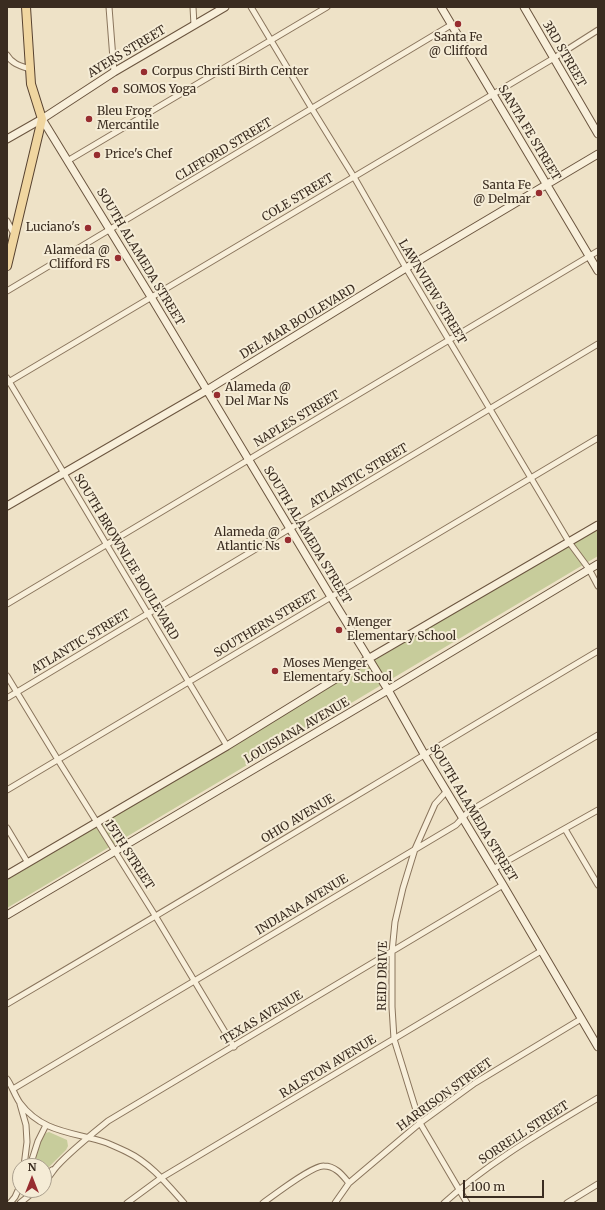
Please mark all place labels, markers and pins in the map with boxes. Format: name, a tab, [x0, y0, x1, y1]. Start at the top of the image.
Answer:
marker: Santa Fe @ Clifford	[453, 19, 463, 29]
place label: Santa Fe @ Clifford	[429, 31, 487, 59]
place label: Corpus Christi Birth Center	[152, 65, 309, 79]
marker: Corpus Christi Birth Center	[139, 67, 149, 77]
place label: SOMOS Yoga	[123, 83, 196, 97]
marker: SOMOS Yoga	[110, 85, 120, 95]
place label: Bleu Frog Mercantile	[97, 105, 159, 133]
marker: Bleu Frog Mercantile	[84, 114, 94, 124]
place label: Price's Chef	[105, 148, 172, 162]
marker: Price's Chef	[92, 150, 102, 160]
place label: Santa Fe @ Delmar	[473, 179, 531, 207]
marker: Santa Fe @ Delmar	[534, 188, 544, 198]
place label: Luciano's	[26, 221, 80, 235]
marker: Luciano's	[83, 223, 93, 233]
place label: Alameda @ Clifford FS	[44, 244, 110, 272]
marker: Alameda @ Clifford FS	[113, 253, 123, 263]
place label: Alameda @ Del Mar Ns	[225, 381, 291, 409]
marker: Alameda @ Del Mar Ns	[212, 390, 222, 400]
place label: Alameda @ Atlantic Ns	[214, 526, 280, 554]
marker: Alameda @ Atlantic Ns	[283, 535, 293, 545]
place label: Menger Elementary School	[347, 616, 456, 644]
marker: Menger Elementary School	[334, 625, 344, 635]
place label: Moses Menger Elementary School	[283, 657, 392, 685]
marker: Moses Menger Elementary School	[270, 666, 280, 676]

